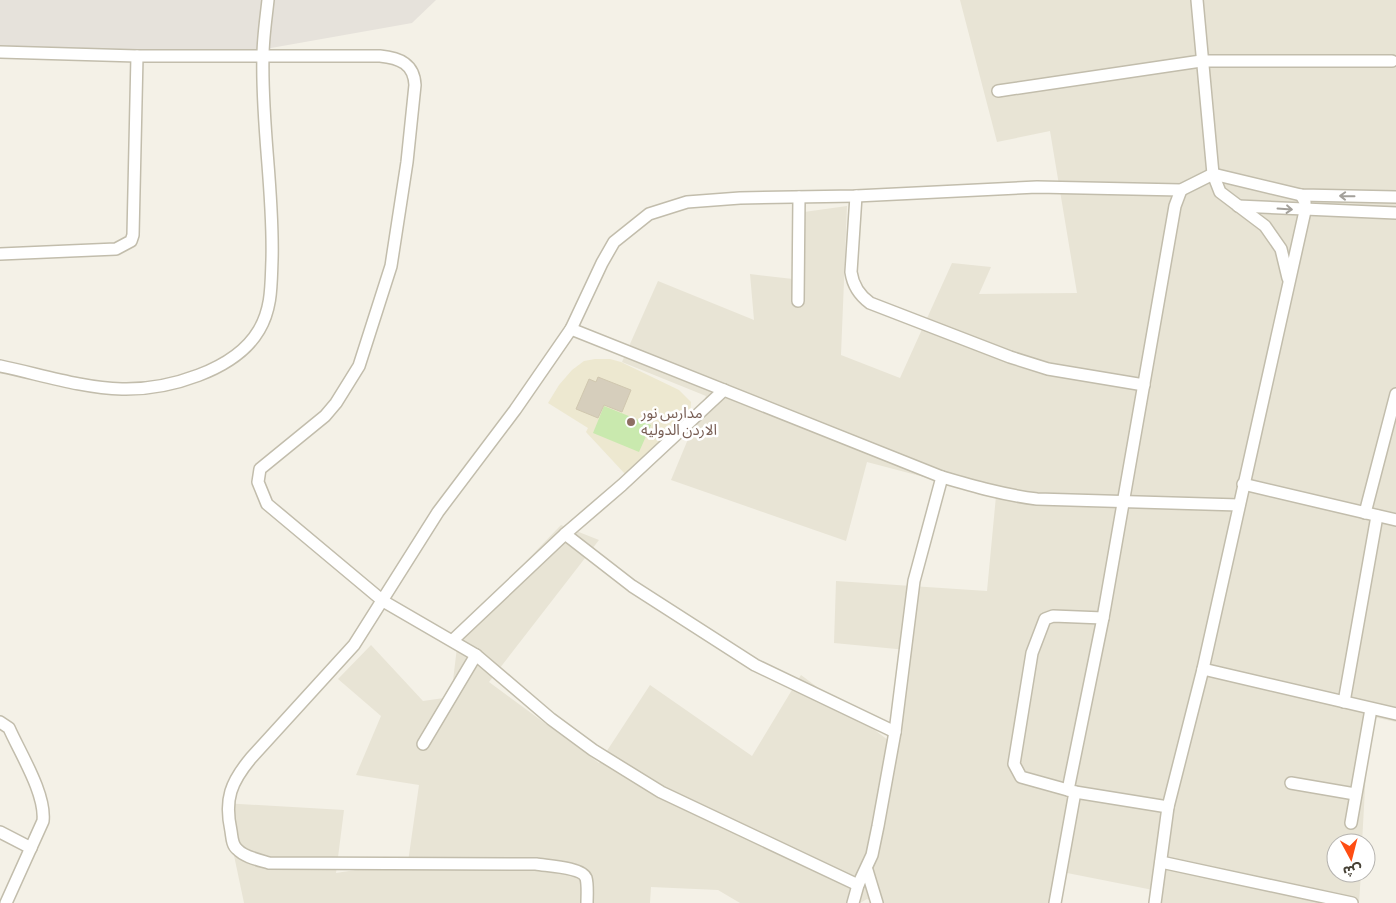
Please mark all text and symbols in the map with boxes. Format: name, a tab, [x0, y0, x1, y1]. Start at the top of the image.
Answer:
one-way arrow	[1340, 192, 1356, 201]
one-way arrow	[1277, 205, 1293, 214]
place label: مدارس نور الاردن الدوليه	[640, 404, 717, 440]
marker: مدارس نور الاردن الدوليه	[625, 416, 637, 428]
north arrow	[1326, 833, 1376, 883]
text: ش	[1342, 861, 1363, 880]

